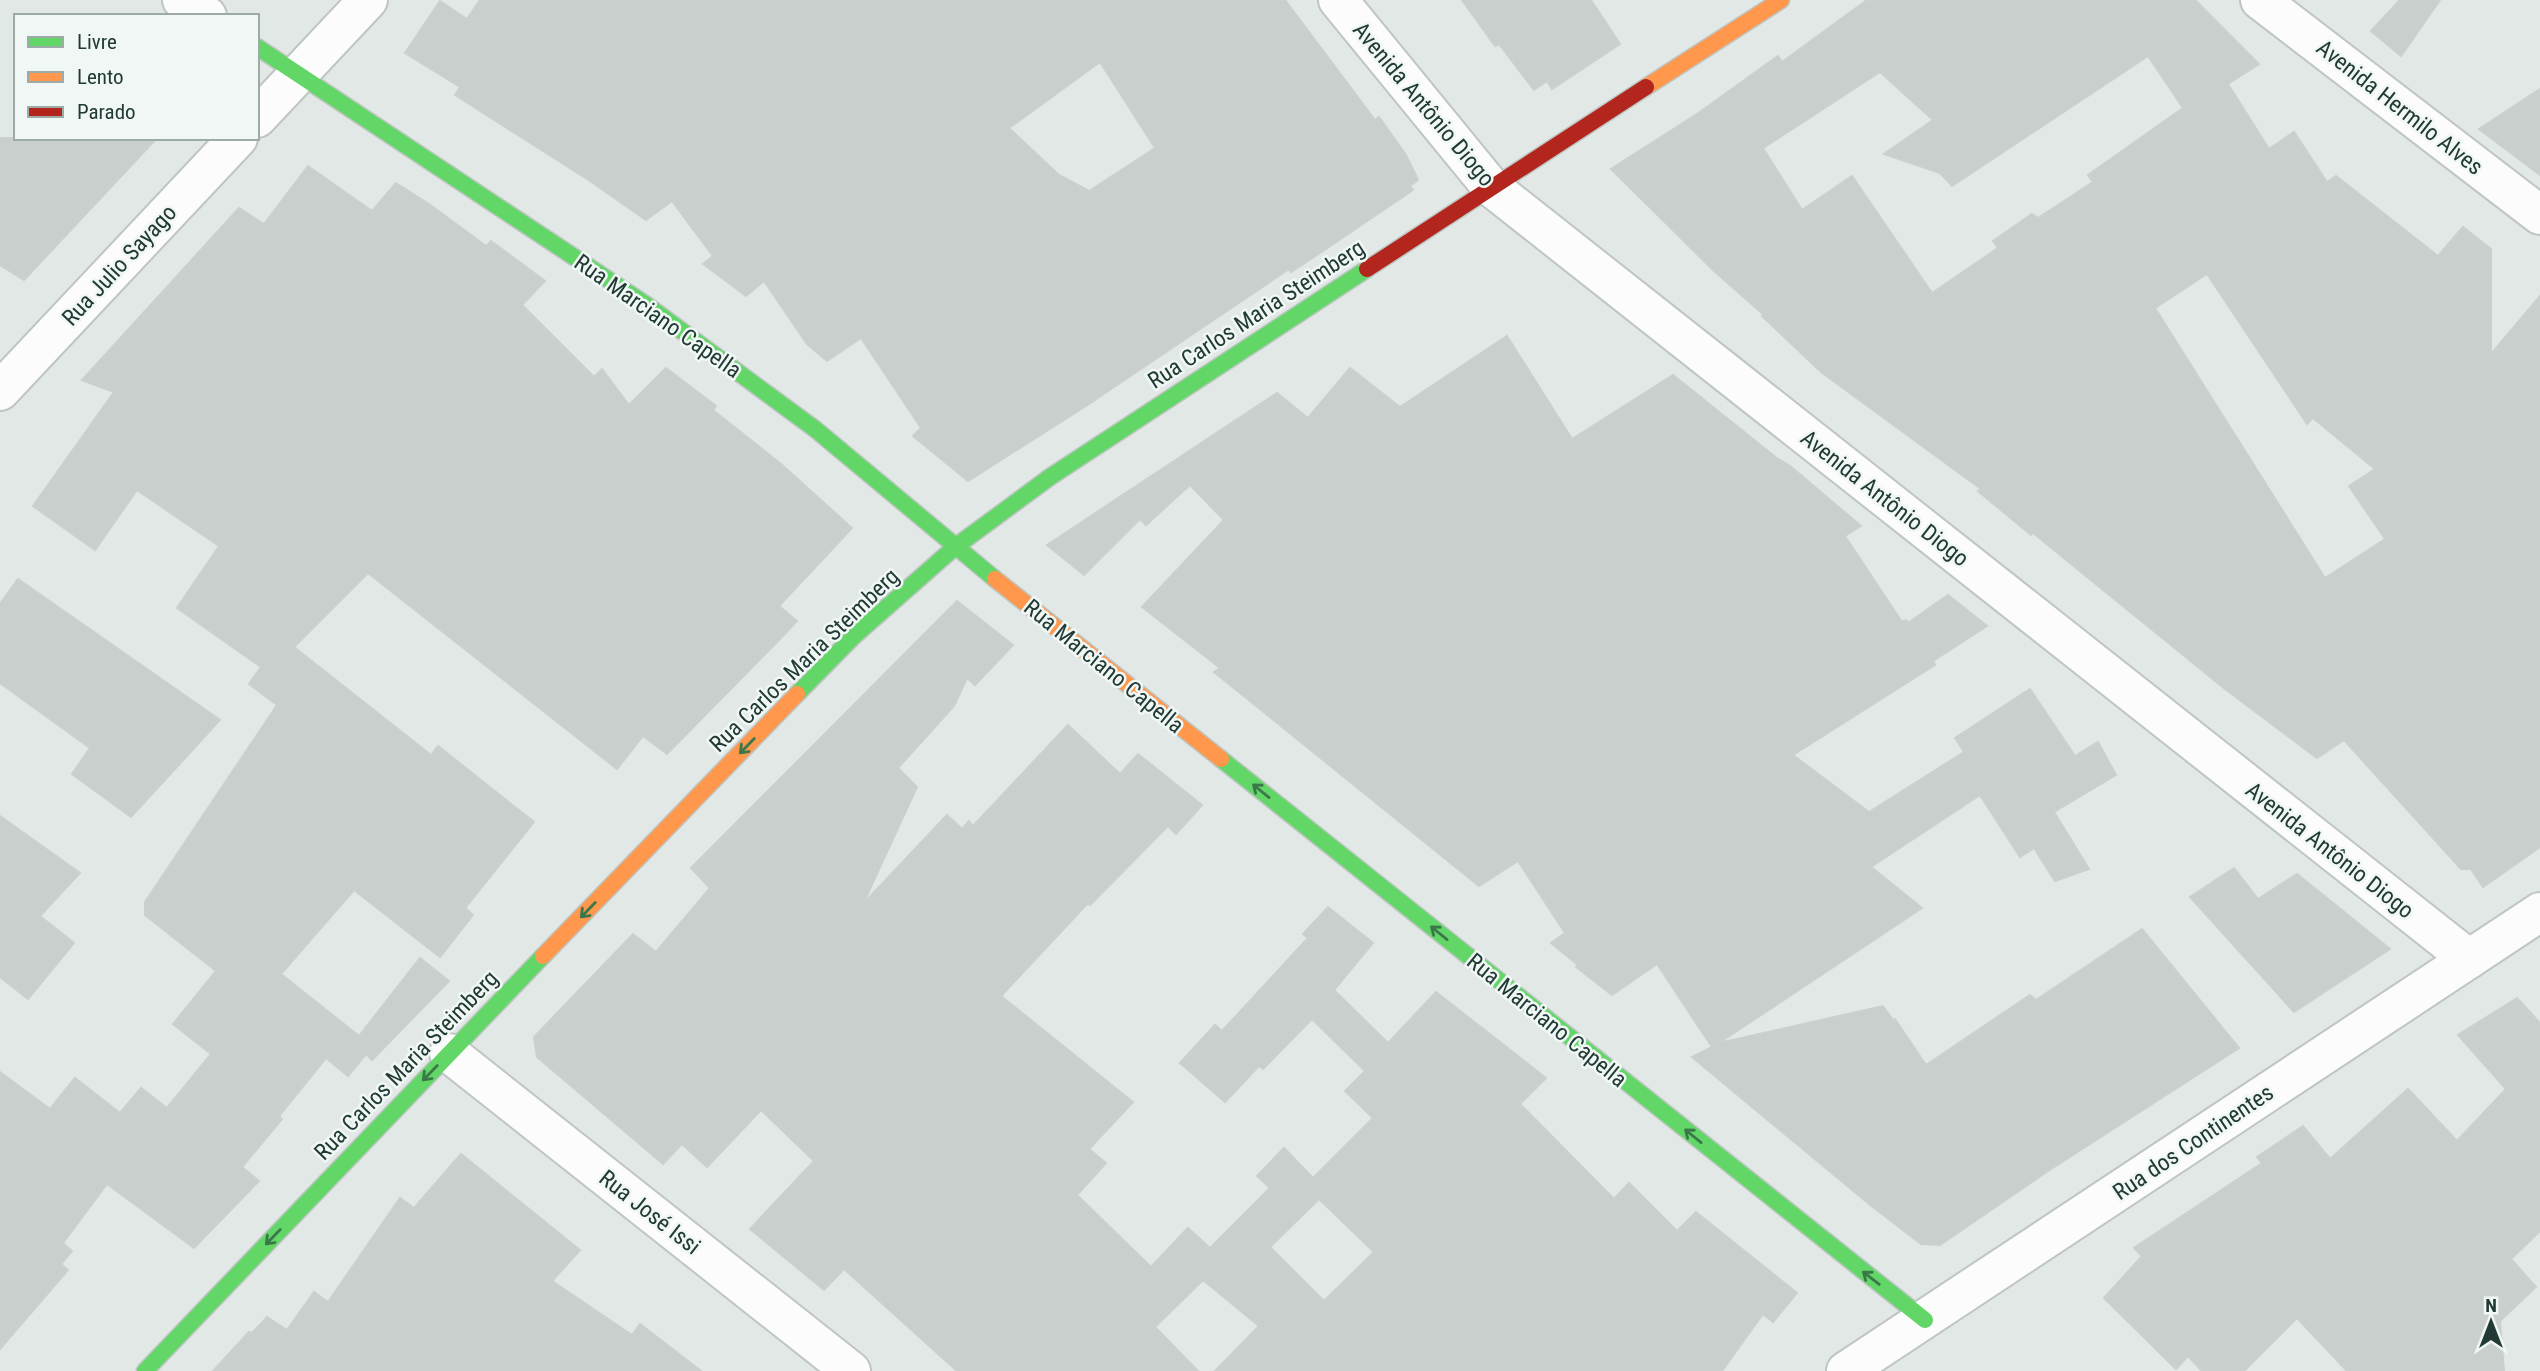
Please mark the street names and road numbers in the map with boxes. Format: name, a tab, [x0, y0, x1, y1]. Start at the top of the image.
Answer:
street label: Avenida Antônio Diogo	[1347, 17, 1500, 192]
street label: Avenida Hermilo Alves	[2311, 34, 2488, 181]
street label: Rua Julio Sayago	[57, 199, 182, 331]
street label: Rua Carlos Maria Steimberg	[1143, 234, 1370, 395]
street label: Rua Marciano Capella	[569, 249, 746, 384]
street label: Avenida Antônio Diogo	[1795, 424, 1974, 572]
street label: Rua Carlos Maria Steimberg	[704, 563, 905, 758]
street label: Rua Marciano Capella	[1018, 594, 1189, 739]
street label: Avenida Antônio Diogo	[2240, 776, 2419, 924]
street label: Rua Marciano Capella	[1461, 948, 1632, 1093]
street label: Rua Carlos Maria Steimberg	[309, 965, 504, 1166]
street label: Rua dos Continentes	[2108, 1079, 2278, 1206]
street label: Rua José Issi	[594, 1165, 706, 1260]

